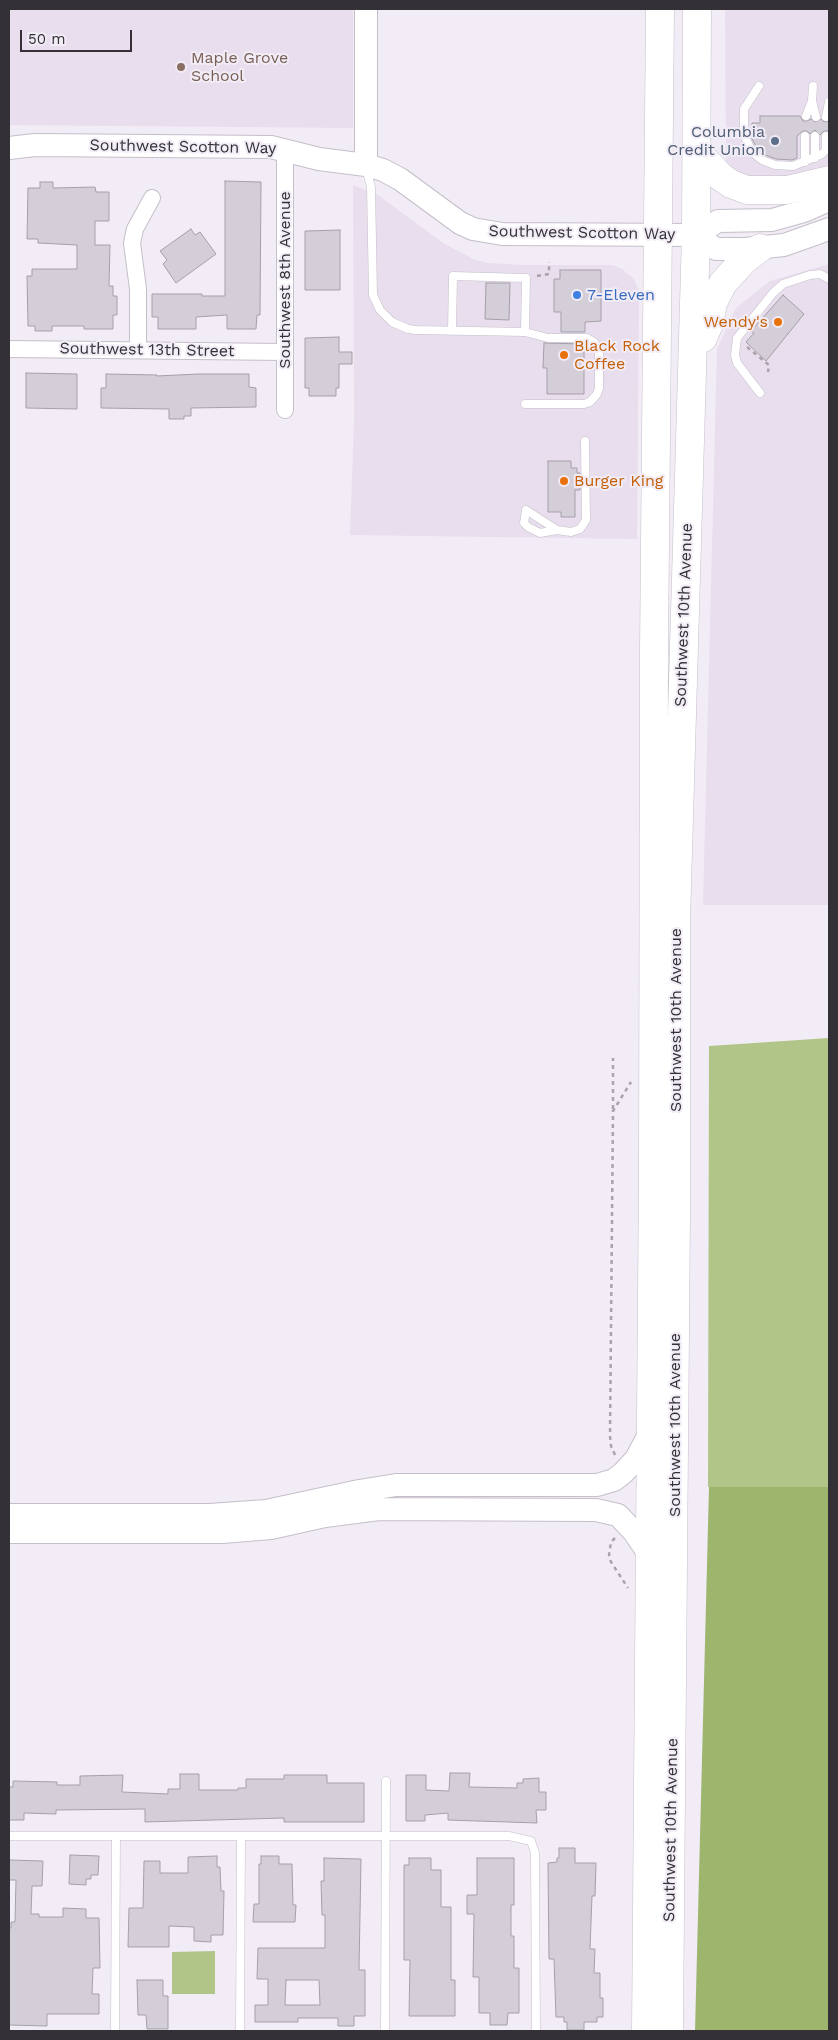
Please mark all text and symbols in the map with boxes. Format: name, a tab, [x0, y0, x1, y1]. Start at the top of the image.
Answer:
scale bar	[22, 20, 135, 52]
text: 50 m	[28, 30, 65, 48]
place label: Maple Grove School	[191, 48, 288, 86]
marker: Maple Grove School	[175, 61, 187, 73]
place label: Columbia Credit Union	[667, 122, 765, 160]
marker: Columbia Credit Union	[769, 135, 781, 147]
street label: Southwest Scotton Way	[89, 136, 277, 158]
street label: Southwest 8th Avenue	[275, 191, 295, 369]
street label: Southwest Scotton Way	[488, 222, 676, 244]
place label: 7-Eleven	[587, 285, 655, 305]
marker: 7-Eleven	[571, 289, 583, 301]
place label: Wendy's	[704, 312, 768, 332]
marker: Wendy's	[772, 316, 784, 328]
place label: Black Rock Coffee	[574, 336, 660, 374]
street label: Southwest 13th Street	[59, 339, 235, 361]
marker: Black Rock Coffee	[558, 349, 570, 361]
place label: Burger King	[574, 471, 663, 491]
marker: Burger King	[558, 475, 570, 487]
street label: Southwest 10th Avenue	[671, 523, 697, 707]
street label: Southwest 10th Avenue	[666, 928, 686, 1112]
street label: Southwest 10th Avenue	[665, 1333, 685, 1517]
street label: Southwest 10th Avenue	[660, 1738, 682, 1922]

